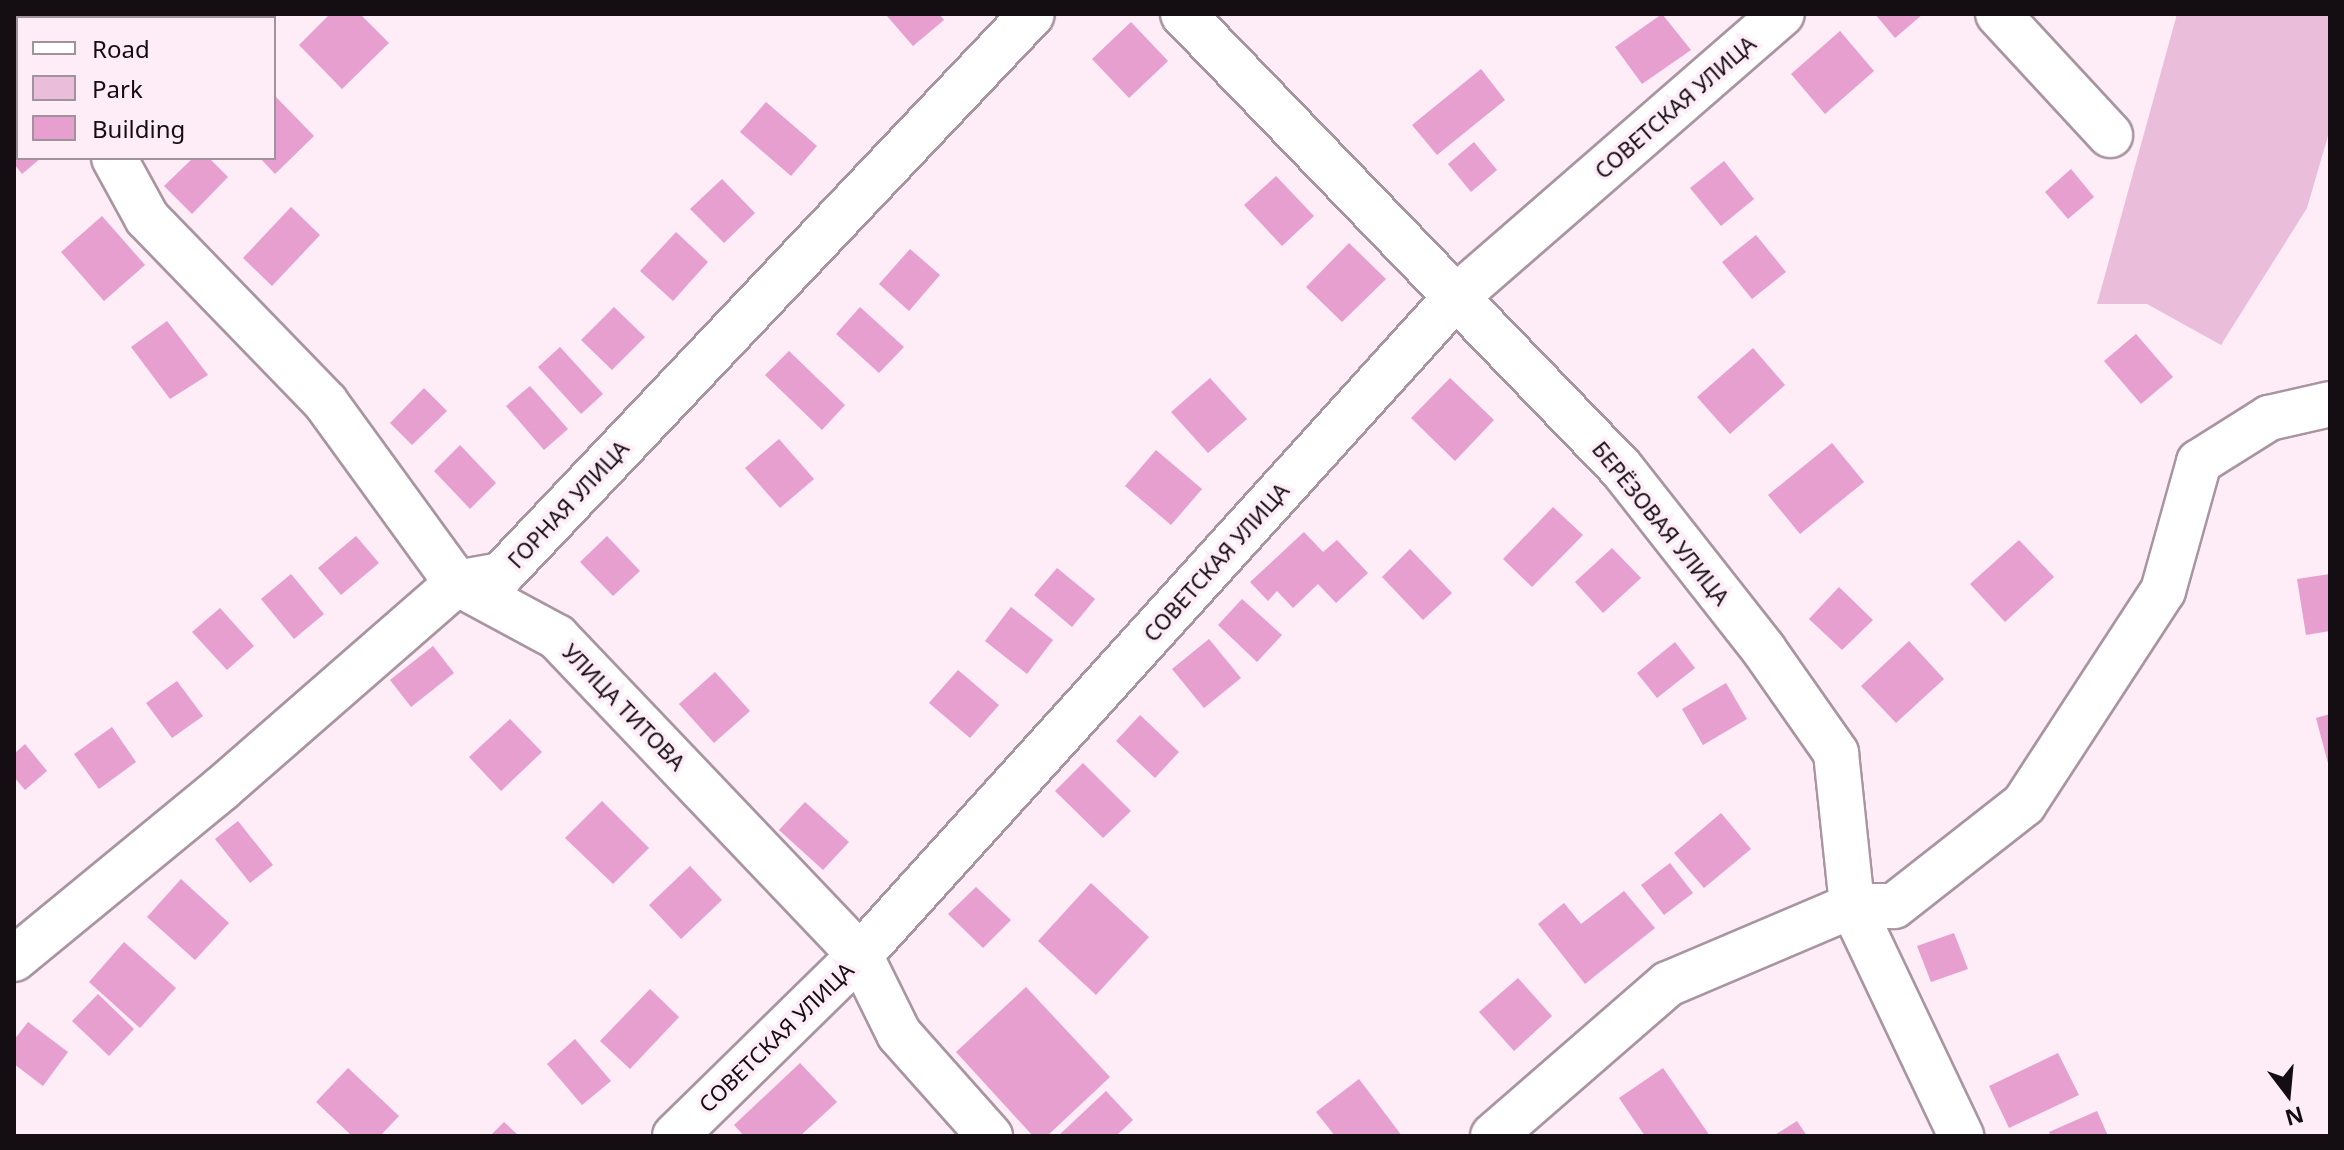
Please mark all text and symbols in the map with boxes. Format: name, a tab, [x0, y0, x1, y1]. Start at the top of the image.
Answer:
legend	[16, 16, 276, 160]
street label: СОВЕТСКАЯ УЛИЦА	[1589, 30, 1761, 184]
text: Road	[92, 32, 150, 65]
text: Park	[92, 72, 143, 105]
text: Building	[92, 112, 185, 145]
street label: ГОРНАЯ УЛИЦА	[502, 435, 634, 573]
street label: БЕРЁЗОВАЯ УЛИЦА	[1587, 436, 1735, 610]
street label: СОВЕТСКАЯ УЛИЦА	[1138, 477, 1294, 647]
street label: УЛИЦА ТИТОВА	[557, 638, 691, 776]
street label: СОВЕТСКАЯ УЛИЦА	[693, 957, 859, 1117]
north arrow	[2248, 1054, 2328, 1134]
text: N	[2282, 1100, 2307, 1134]

